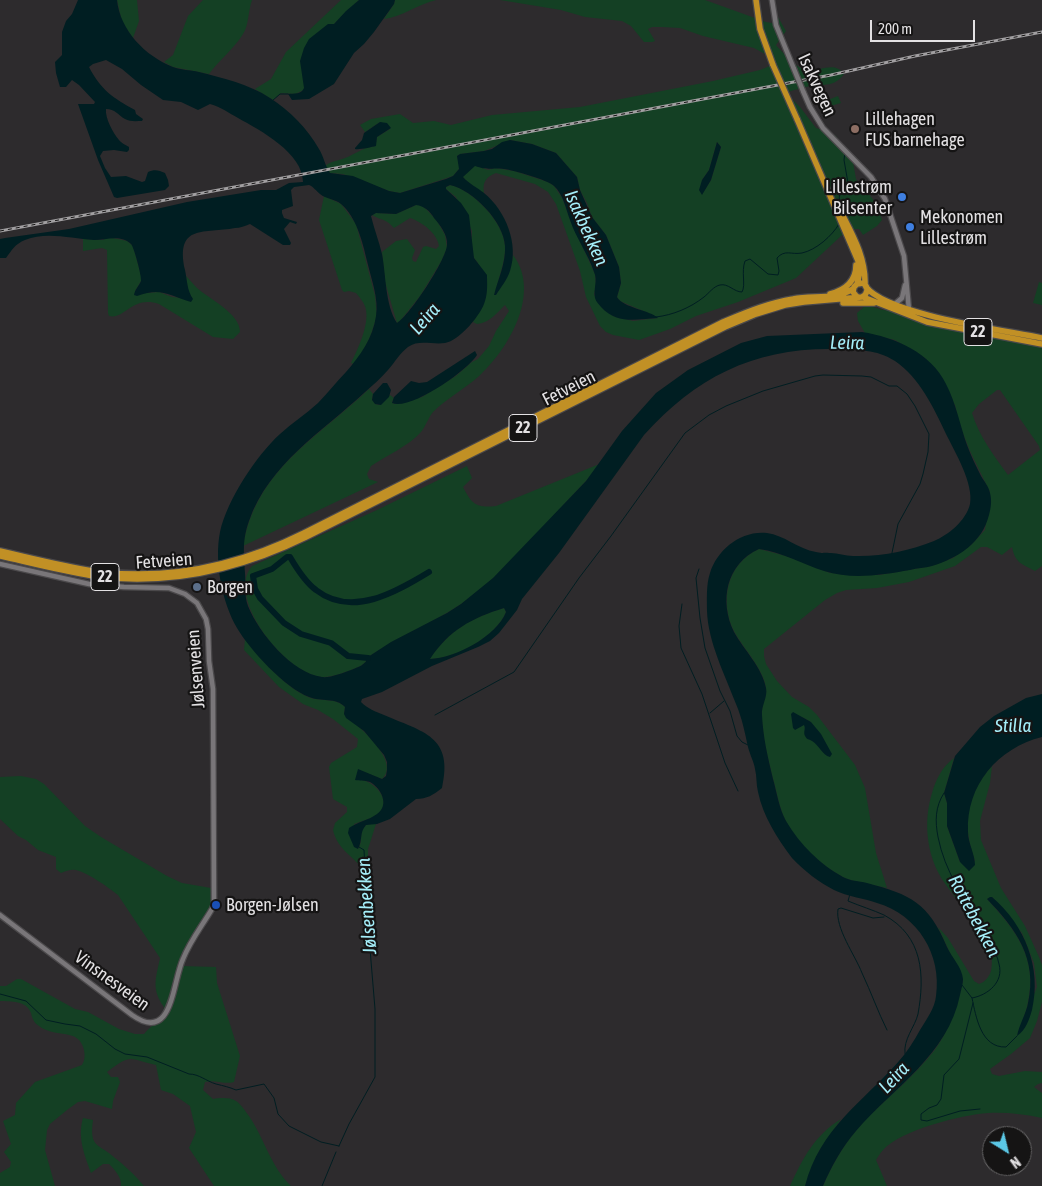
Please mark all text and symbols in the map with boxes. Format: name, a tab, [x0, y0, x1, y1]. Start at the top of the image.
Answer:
scale bar	[872, 10, 977, 42]
text: 200 m	[878, 20, 912, 37]
street label: Isakvegen	[793, 50, 841, 120]
place label: Lillehagen FUS barnehage	[865, 108, 965, 150]
marker: Lillehagen FUS barnehage	[849, 123, 861, 135]
place label: Lillestrøm Bilsenter	[825, 176, 892, 218]
water label: Isakbekken	[559, 187, 613, 269]
marker: Lillestrøm Bilsenter	[896, 191, 908, 203]
place label: Mekonomen Lillestrøm	[920, 206, 1003, 248]
marker: Mekonomen Lillestrøm	[904, 221, 916, 233]
water label: Leira	[405, 299, 445, 339]
road number: 22	[964, 318, 992, 346]
water label: Leira	[830, 331, 864, 355]
street label: Fetveien	[539, 366, 599, 410]
road number: 22	[509, 414, 537, 442]
street label: Fetveien	[135, 548, 193, 574]
road number: 22	[91, 564, 119, 590]
place label: Borgen	[207, 576, 253, 598]
marker: Borgen	[191, 581, 203, 593]
street label: Jølsenveien	[182, 629, 210, 709]
water label: Stilla	[995, 715, 1031, 737]
water label: Jølsenbekken	[352, 857, 382, 955]
water label: Rottebekken	[943, 871, 1005, 961]
place label: Borgen-Jølsen	[226, 894, 319, 916]
marker: Borgen-Jølsen	[210, 899, 222, 911]
street label: Vinsnesveien	[70, 946, 154, 1016]
water label: Leira	[874, 1058, 914, 1098]
north arrow	[982, 1126, 1032, 1176]
text: N	[1007, 1153, 1023, 1171]

